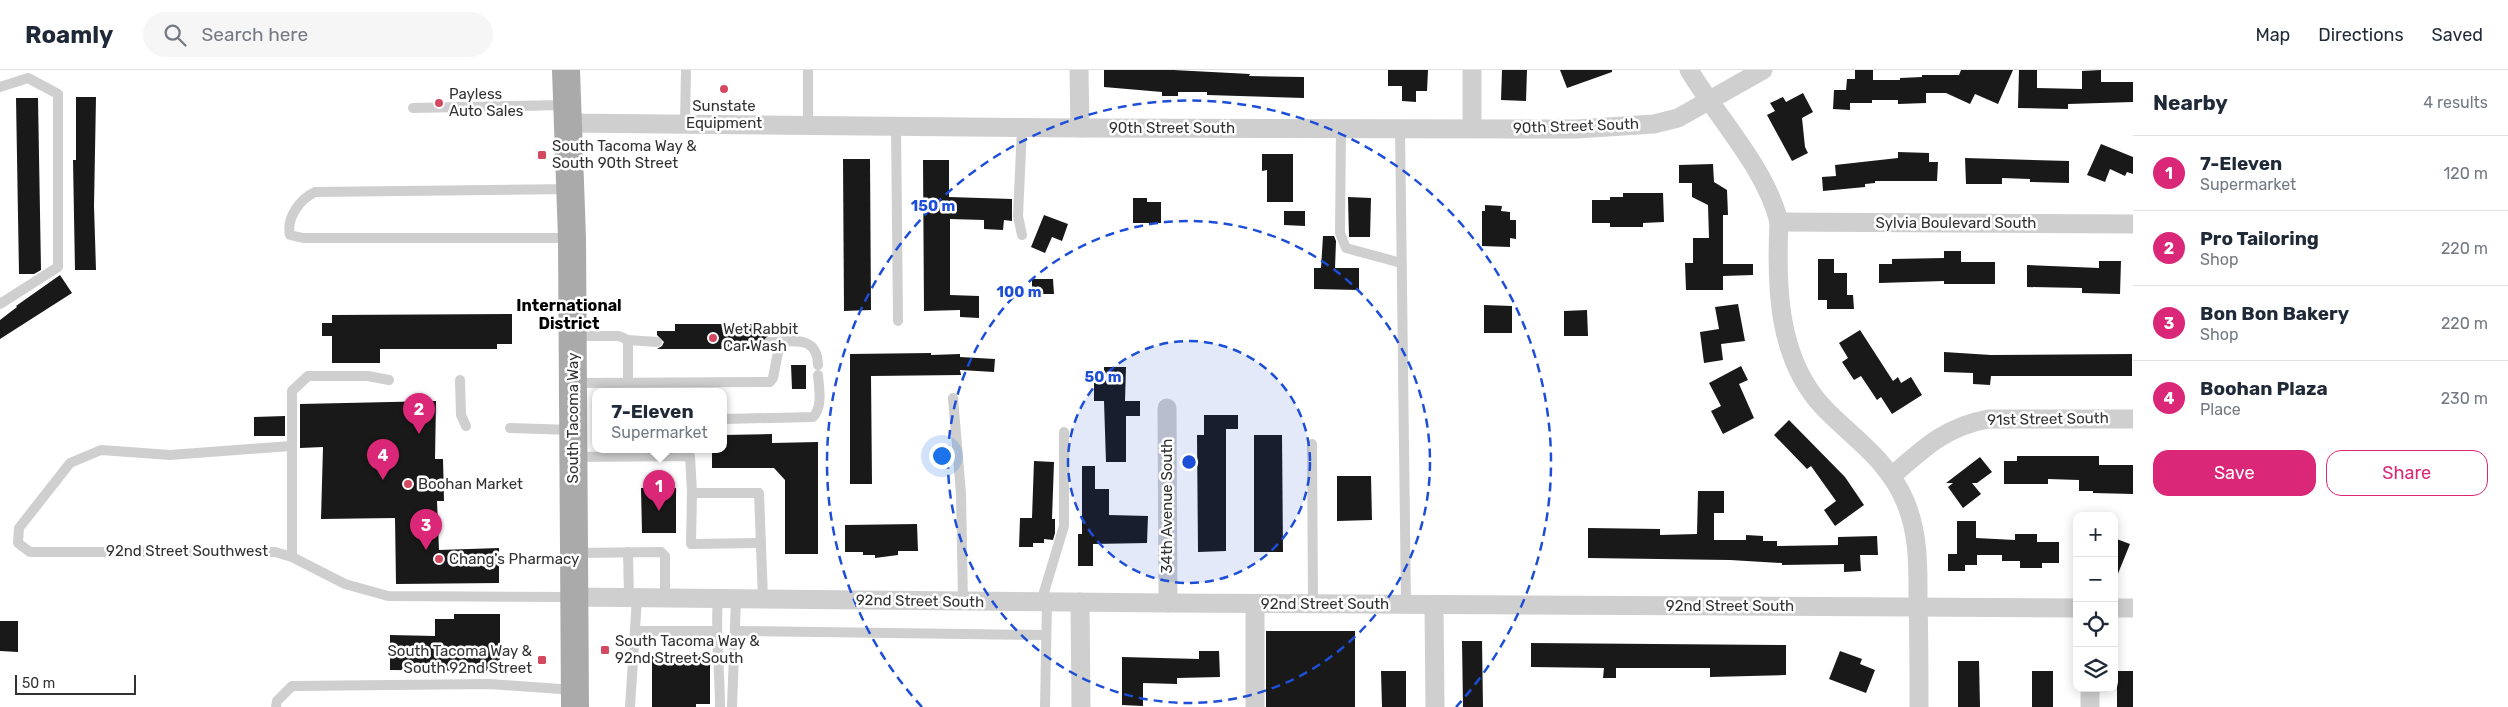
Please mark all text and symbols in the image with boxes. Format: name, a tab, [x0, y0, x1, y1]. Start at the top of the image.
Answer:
search box	[143, 12, 493, 57]
text: Roamly	[25, 21, 113, 49]
icon: search	[161, 21, 189, 49]
text: Search here	[201, 23, 308, 46]
text: Map	[2255, 24, 2290, 46]
text: Directions	[2318, 24, 2404, 46]
text: Saved	[2432, 24, 2483, 46]
marker: Sunstate Equipment	[718, 83, 730, 95]
place label: Payless Auto Sales	[449, 85, 524, 120]
text: Nearby	[2153, 90, 2228, 115]
text: 4 results	[2423, 93, 2488, 112]
marker: Payless Auto Sales	[433, 97, 445, 109]
place label: Sunstate Equipment	[686, 97, 762, 132]
street label: 90th Street South	[1513, 115, 1639, 137]
street label: 90th Street South	[1109, 119, 1235, 137]
place label: South Tacoma Way & South 90th Street	[552, 137, 697, 172]
marker: South Tacoma Way & South 90th Street	[536, 149, 548, 161]
text: 7-Eleven	[2200, 152, 2282, 175]
text: 1	[2165, 164, 2173, 183]
text: 120 m	[2443, 164, 2488, 183]
text: Supermarket	[2200, 175, 2296, 194]
text: 150 m	[911, 197, 955, 215]
street label: Sylvia Boulevard South	[1876, 214, 2036, 232]
text: Pro Tailoring	[2200, 227, 2319, 250]
text: 2	[2164, 239, 2174, 258]
text: 220 m	[2441, 239, 2488, 258]
text: Shop	[2200, 250, 2238, 269]
text: 100 m	[997, 283, 1041, 301]
district label: International District	[516, 296, 622, 333]
text: Bon Bon Bakery	[2200, 302, 2349, 325]
text: 3	[2164, 314, 2174, 333]
text: 220 m	[2441, 314, 2488, 333]
place label: Wet Rabbit Car Wash	[723, 320, 798, 355]
text: Shop	[2200, 325, 2238, 344]
marker: Wet Rabbit Car Wash	[707, 332, 719, 344]
street label: South Tacoma Way	[564, 353, 582, 483]
text: 50 m	[1085, 368, 1121, 386]
text: Boohan Plaza	[2200, 377, 2328, 400]
popup	[592, 388, 727, 453]
text: 4	[2164, 389, 2174, 408]
text: 230 m	[2441, 389, 2488, 408]
pin: 2	[403, 393, 435, 434]
text: 7-Eleven	[611, 400, 694, 423]
text: Place	[2200, 400, 2241, 419]
street label: 91st Street South	[1987, 409, 2109, 429]
text: Supermarket	[611, 423, 708, 442]
pin: 4	[367, 439, 399, 480]
street label: 34th Avenue South	[1158, 439, 1176, 573]
your location	[929, 443, 955, 469]
button: Save	[2153, 450, 2316, 496]
button: Share	[2326, 450, 2488, 496]
centre of rings	[1180, 453, 1198, 471]
pin: 1	[643, 470, 675, 511]
place label: Boohan Market	[418, 475, 523, 493]
marker: Boohan Market	[402, 478, 414, 490]
pin: 3	[410, 509, 442, 550]
map controls	[2073, 512, 2118, 692]
button: +	[2073, 512, 2118, 557]
street label: 92nd Street Southwest	[106, 542, 268, 560]
place label: Chang's Pharmacy	[449, 550, 579, 568]
marker: Chang's Pharmacy	[433, 553, 445, 565]
button: −	[2073, 557, 2118, 602]
street label: 92nd Street South	[856, 591, 984, 611]
street label: 92nd Street South	[1261, 595, 1389, 613]
street label: 92nd Street South	[1666, 597, 1794, 615]
button: locate	[2073, 602, 2118, 647]
place label: South Tacoma Way & 92nd Street South	[615, 632, 760, 667]
place label: South Tacoma Way & South 92nd Street	[387, 642, 533, 677]
marker: South Tacoma Way & 92nd Street South	[599, 644, 611, 656]
button: layers	[2073, 647, 2118, 692]
marker: South Tacoma Way & South 92nd Street	[536, 654, 548, 666]
scale bar	[15, 672, 136, 695]
text: 50 m	[22, 675, 55, 692]

